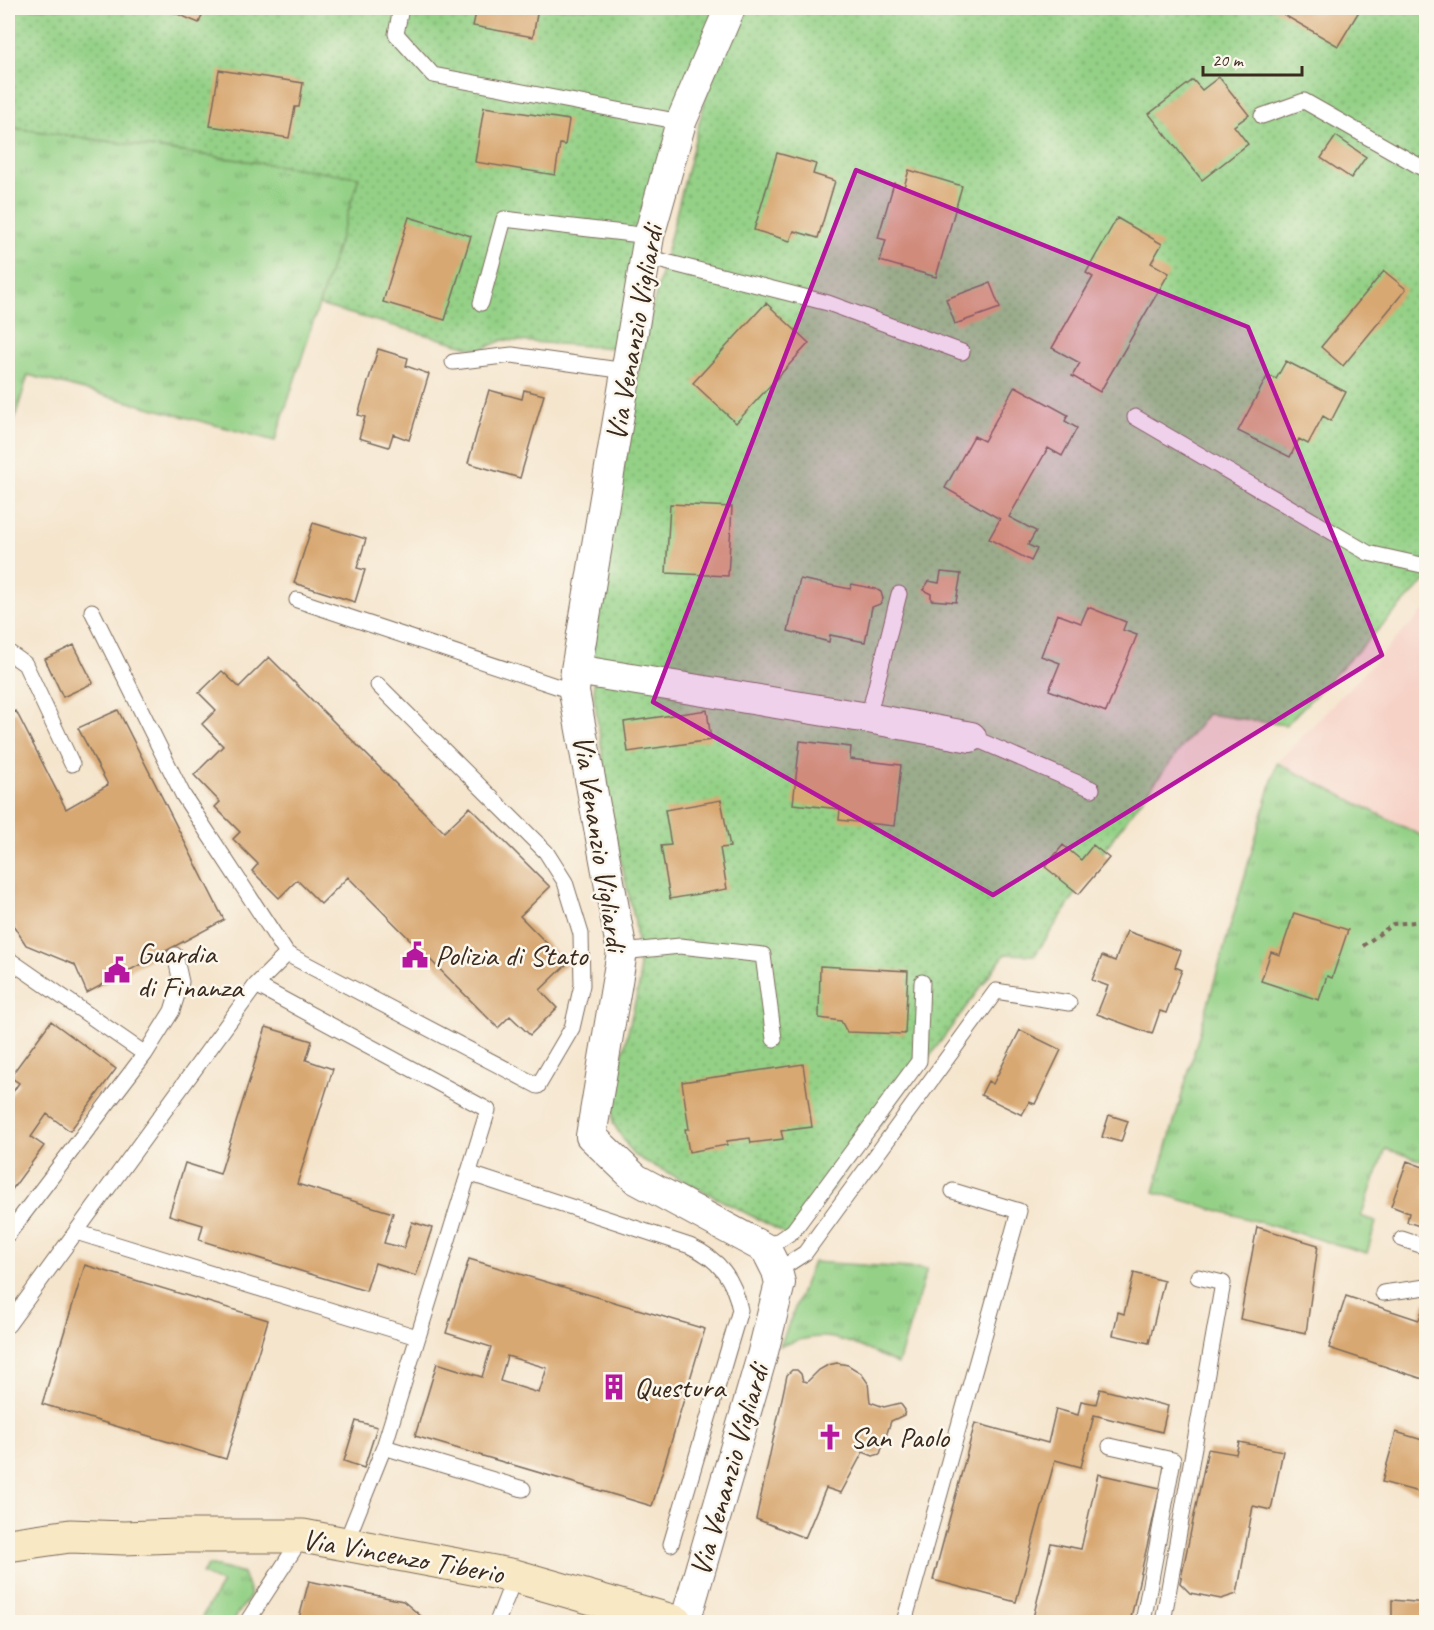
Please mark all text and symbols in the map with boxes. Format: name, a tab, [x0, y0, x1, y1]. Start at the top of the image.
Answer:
scale bar	[1203, 39, 1302, 77]
text: 20 m	[1212, 49, 1245, 71]
street label: Via Venanzio Vigliardi	[596, 219, 672, 444]
street label: Via Venanzio Vigliardi	[564, 732, 636, 957]
place label: Guardia di Finanza	[137, 934, 245, 1006]
place label: Polizia di Stato	[435, 936, 589, 974]
public building icon: Polizia di Stato	[400, 940, 430, 970]
public building icon: Guardia di Finanza	[102, 955, 132, 985]
street label: Via Venanzio Vigliardi	[681, 1357, 778, 1580]
place label: Questura	[634, 1368, 727, 1406]
building icon: Questura	[599, 1372, 629, 1402]
place label: San Paolo	[850, 1418, 950, 1456]
church icon: San Paolo	[815, 1422, 845, 1452]
street label: Via Vincenzo Tiberio	[299, 1520, 508, 1593]

